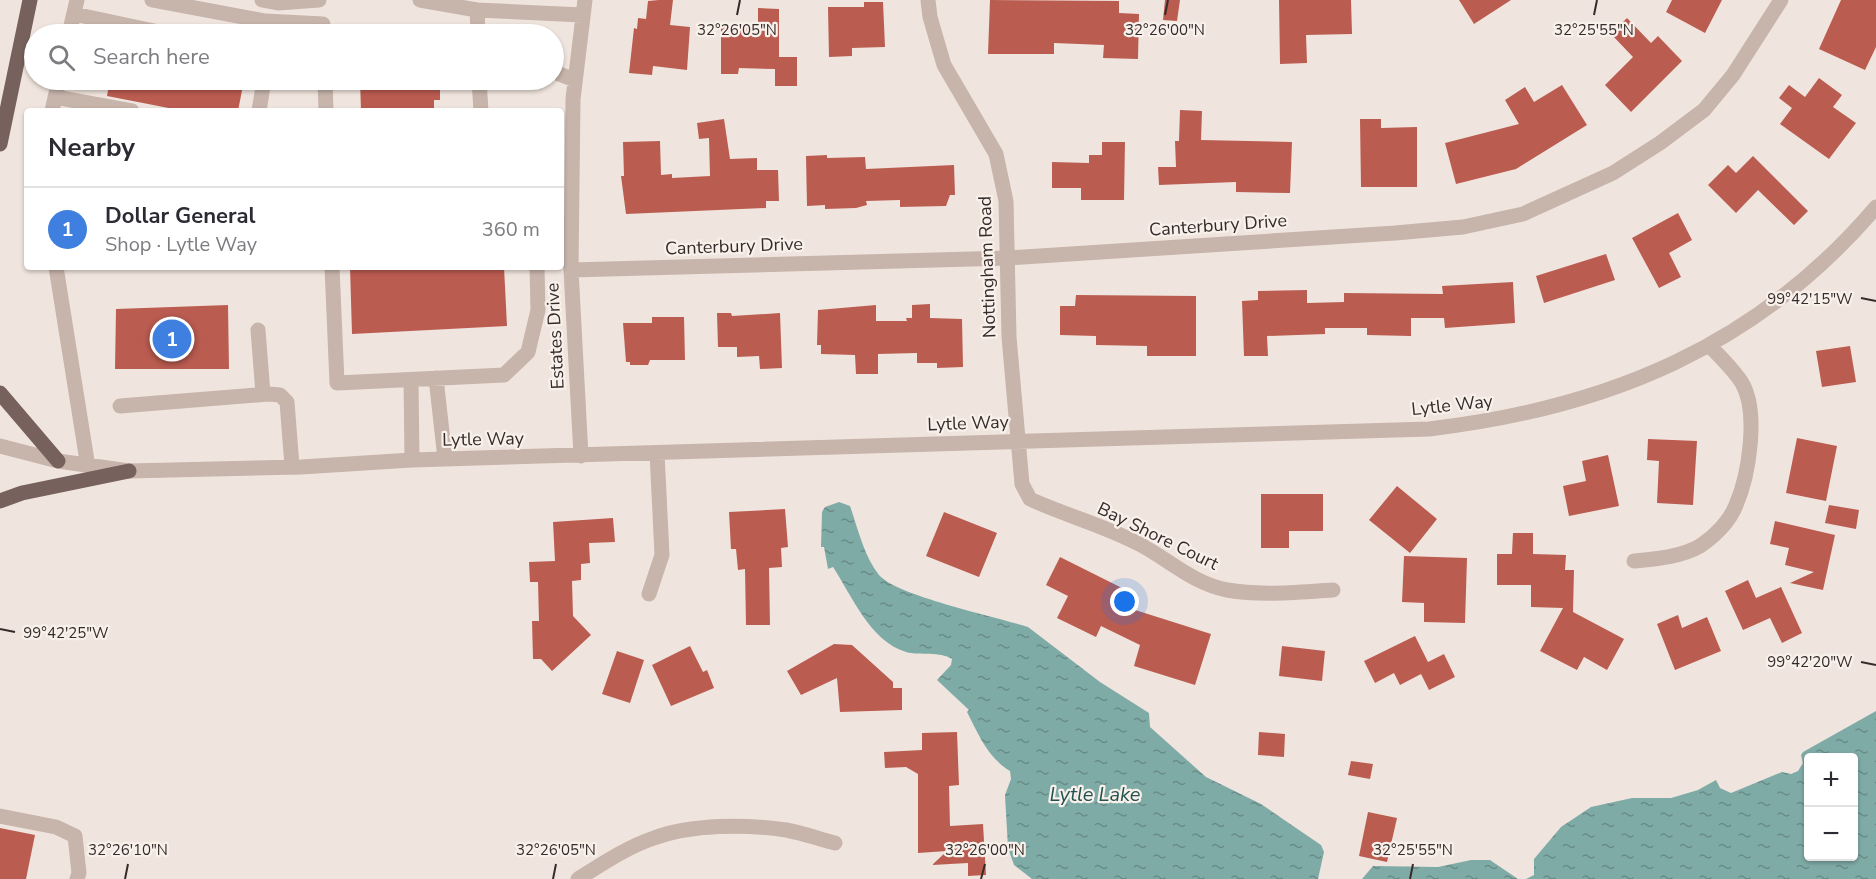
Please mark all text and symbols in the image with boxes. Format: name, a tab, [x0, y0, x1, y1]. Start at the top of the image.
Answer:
text: 32°26'05"N	[697, 20, 777, 40]
text: 32°26'00"N	[1125, 20, 1205, 40]
text: 32°25'55"N	[1554, 20, 1634, 40]
search box	[24, 24, 564, 90]
icon: search	[45, 41, 78, 74]
text: Search here	[93, 42, 210, 72]
text: Nearby	[48, 130, 135, 165]
street label: Nottingham Road	[973, 196, 1001, 338]
text: Dollar General	[105, 201, 256, 231]
street label: Canterbury Drive	[1148, 208, 1288, 242]
text: 1	[62, 216, 74, 243]
text: 360 m	[482, 216, 540, 243]
text: Shop · Lytle Way	[105, 231, 257, 258]
street label: Canterbury Drive	[665, 232, 803, 260]
street label: Estates Drive	[540, 282, 570, 390]
text: 99°42'15"W	[1767, 289, 1853, 309]
pin: 1	[152, 316, 192, 362]
street label: Lytle Way	[1410, 389, 1495, 421]
street label: Lytle Way	[927, 410, 1010, 436]
street label: Lytle Way	[442, 426, 525, 452]
street label: Bay Shore Court	[1093, 496, 1223, 576]
your location	[1110, 587, 1139, 616]
text: 99°42'25"W	[23, 623, 109, 643]
text: 99°42'20"W	[1767, 652, 1853, 672]
map controls	[1804, 753, 1858, 861]
button: +	[1804, 753, 1858, 807]
water label: Lytle Lake	[1050, 781, 1141, 808]
button: −	[1804, 807, 1858, 861]
text: 32°26'10"N	[88, 840, 168, 860]
text: 32°26'05"N	[516, 840, 596, 860]
text: 32°26'00"N	[945, 840, 1025, 860]
text: 32°25'55"N	[1373, 840, 1453, 860]

